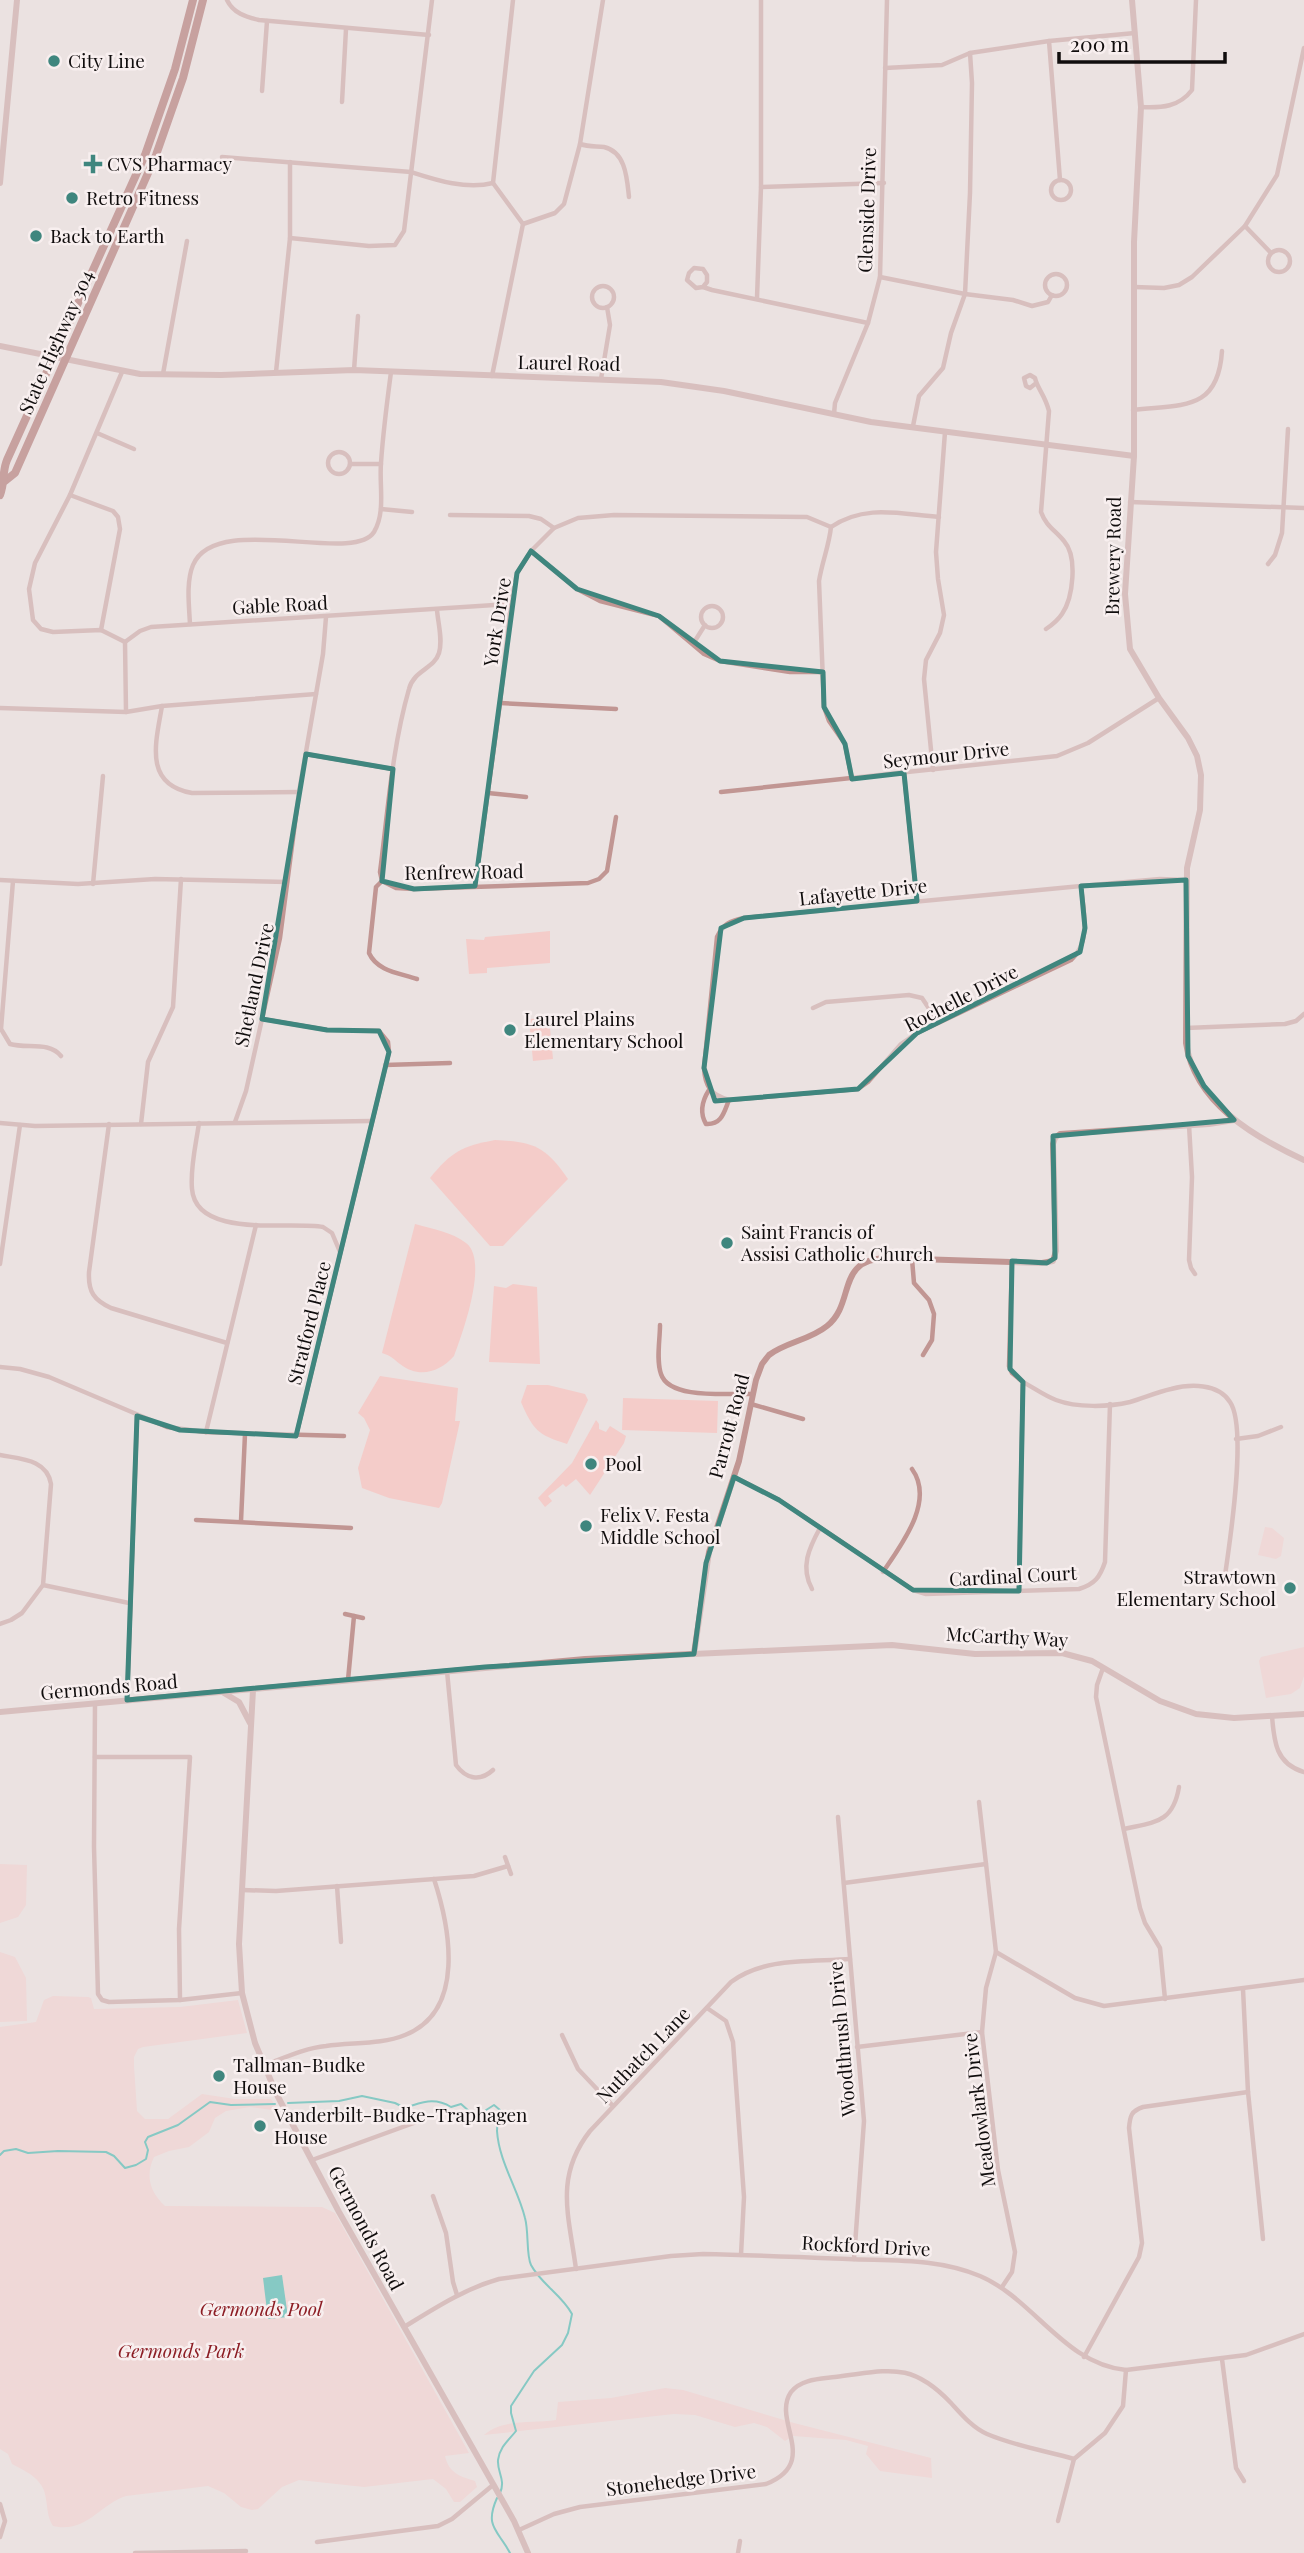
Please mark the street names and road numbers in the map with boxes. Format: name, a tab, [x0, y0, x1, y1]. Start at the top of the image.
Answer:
street label: Glenside Drive	[851, 147, 881, 273]
street label: State Highway 304	[12, 265, 99, 418]
street label: Laurel Road	[517, 348, 621, 376]
street label: Brewery Road	[1098, 496, 1126, 616]
street label: York Drive	[476, 575, 516, 669]
street label: Gable Road	[231, 589, 329, 619]
street label: Seymour Drive	[881, 734, 1010, 774]
street label: Renfrew Road	[404, 857, 524, 885]
street label: Lafayette Drive	[797, 871, 928, 911]
street label: Shetland Drive	[227, 920, 279, 1049]
street label: Rochelle Drive	[899, 957, 1022, 1037]
street label: Stratford Place	[280, 1258, 336, 1387]
street label: Parrott Road	[702, 1370, 755, 1481]
street label: Cardinal Court	[948, 1559, 1078, 1591]
street label: McCarthy Way	[945, 1620, 1069, 1652]
street label: Germonds Road	[39, 1667, 179, 1705]
street label: Woodthrush Drive	[821, 1960, 861, 2119]
street label: Nuthatch Lane	[590, 2000, 695, 2108]
street label: Meadowlark Drive	[956, 2032, 1000, 2189]
street label: Germonds Road	[323, 2161, 411, 2294]
street label: Rockford Drive	[801, 2229, 931, 2261]
street label: Stonehedge Drive	[604, 2457, 757, 2501]

